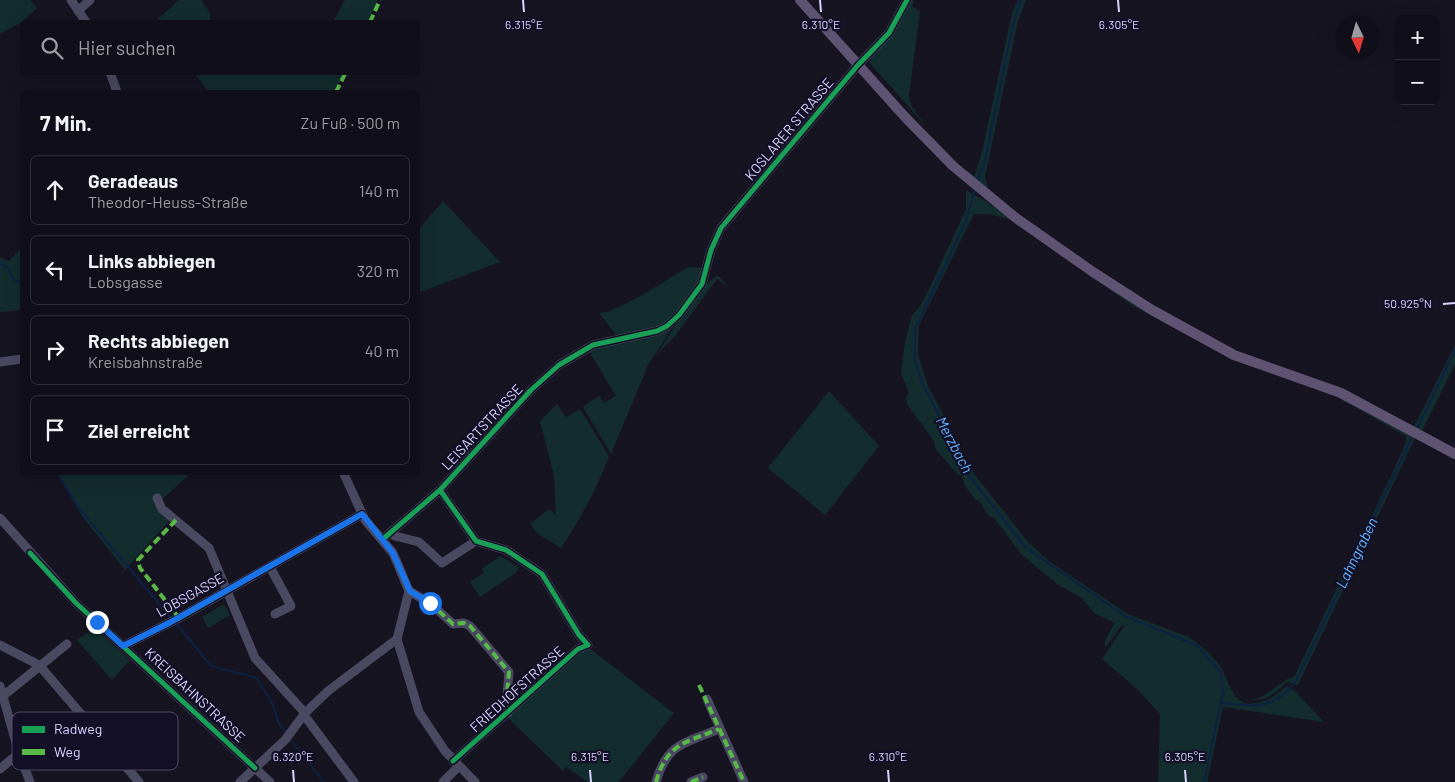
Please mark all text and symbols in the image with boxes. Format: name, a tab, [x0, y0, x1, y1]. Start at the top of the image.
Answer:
north arrow	[1335, 15, 1380, 60]
map controls	[1395, 15, 1440, 105]
button: +	[1395, 15, 1440, 60]
text: 6.315°E	[505, 17, 543, 31]
text: 6.310°E	[802, 17, 840, 31]
text: 6.305°E	[1099, 17, 1139, 31]
search box	[20, 20, 420, 75]
icon: search	[38, 34, 66, 62]
text: Hier suchen	[78, 36, 176, 59]
button: −	[1395, 60, 1440, 105]
street label: KOSLARER STRASSE	[741, 74, 836, 183]
text: 7 Min.	[40, 110, 92, 135]
text: Zu Fuß · 500 m	[301, 113, 400, 132]
text: Geradeaus	[88, 169, 178, 192]
icon: ahead	[41, 176, 69, 204]
text: 140 m	[359, 181, 399, 200]
text: Theodor-Heuss-Straße	[88, 192, 248, 211]
text: Links abbiegen	[88, 249, 215, 272]
icon: left	[41, 256, 69, 284]
text: 320 m	[357, 261, 399, 280]
text: Lobsgasse	[88, 272, 163, 291]
text: 50.925°N	[1384, 296, 1432, 310]
text: Rechts abbiegen	[88, 329, 229, 352]
icon: right	[41, 336, 69, 364]
text: 40 m	[365, 341, 399, 360]
text: Kreisbahnstraße	[88, 352, 203, 371]
street label: LEISARTSTRASSE	[438, 380, 526, 473]
water label: Merzbach	[933, 413, 977, 476]
icon: arrive	[41, 416, 69, 444]
text: Ziel erreicht	[88, 419, 190, 442]
water label: Lahngraben	[1331, 514, 1381, 591]
street label: LOBSGASSE	[153, 569, 227, 620]
route start	[419, 592, 442, 615]
route end	[86, 611, 109, 634]
street label: FRIEDHOFSTRASSE	[466, 642, 567, 735]
street label: KREISBAHNSTRASSE	[142, 644, 249, 745]
legend	[12, 712, 178, 770]
text: Radweg	[54, 720, 102, 737]
text: Weg	[54, 743, 81, 760]
text: 6.320°E	[273, 749, 313, 763]
text: 6.315°E	[571, 749, 609, 763]
text: 6.310°E	[869, 749, 907, 763]
text: 6.305°E	[1165, 749, 1205, 763]

